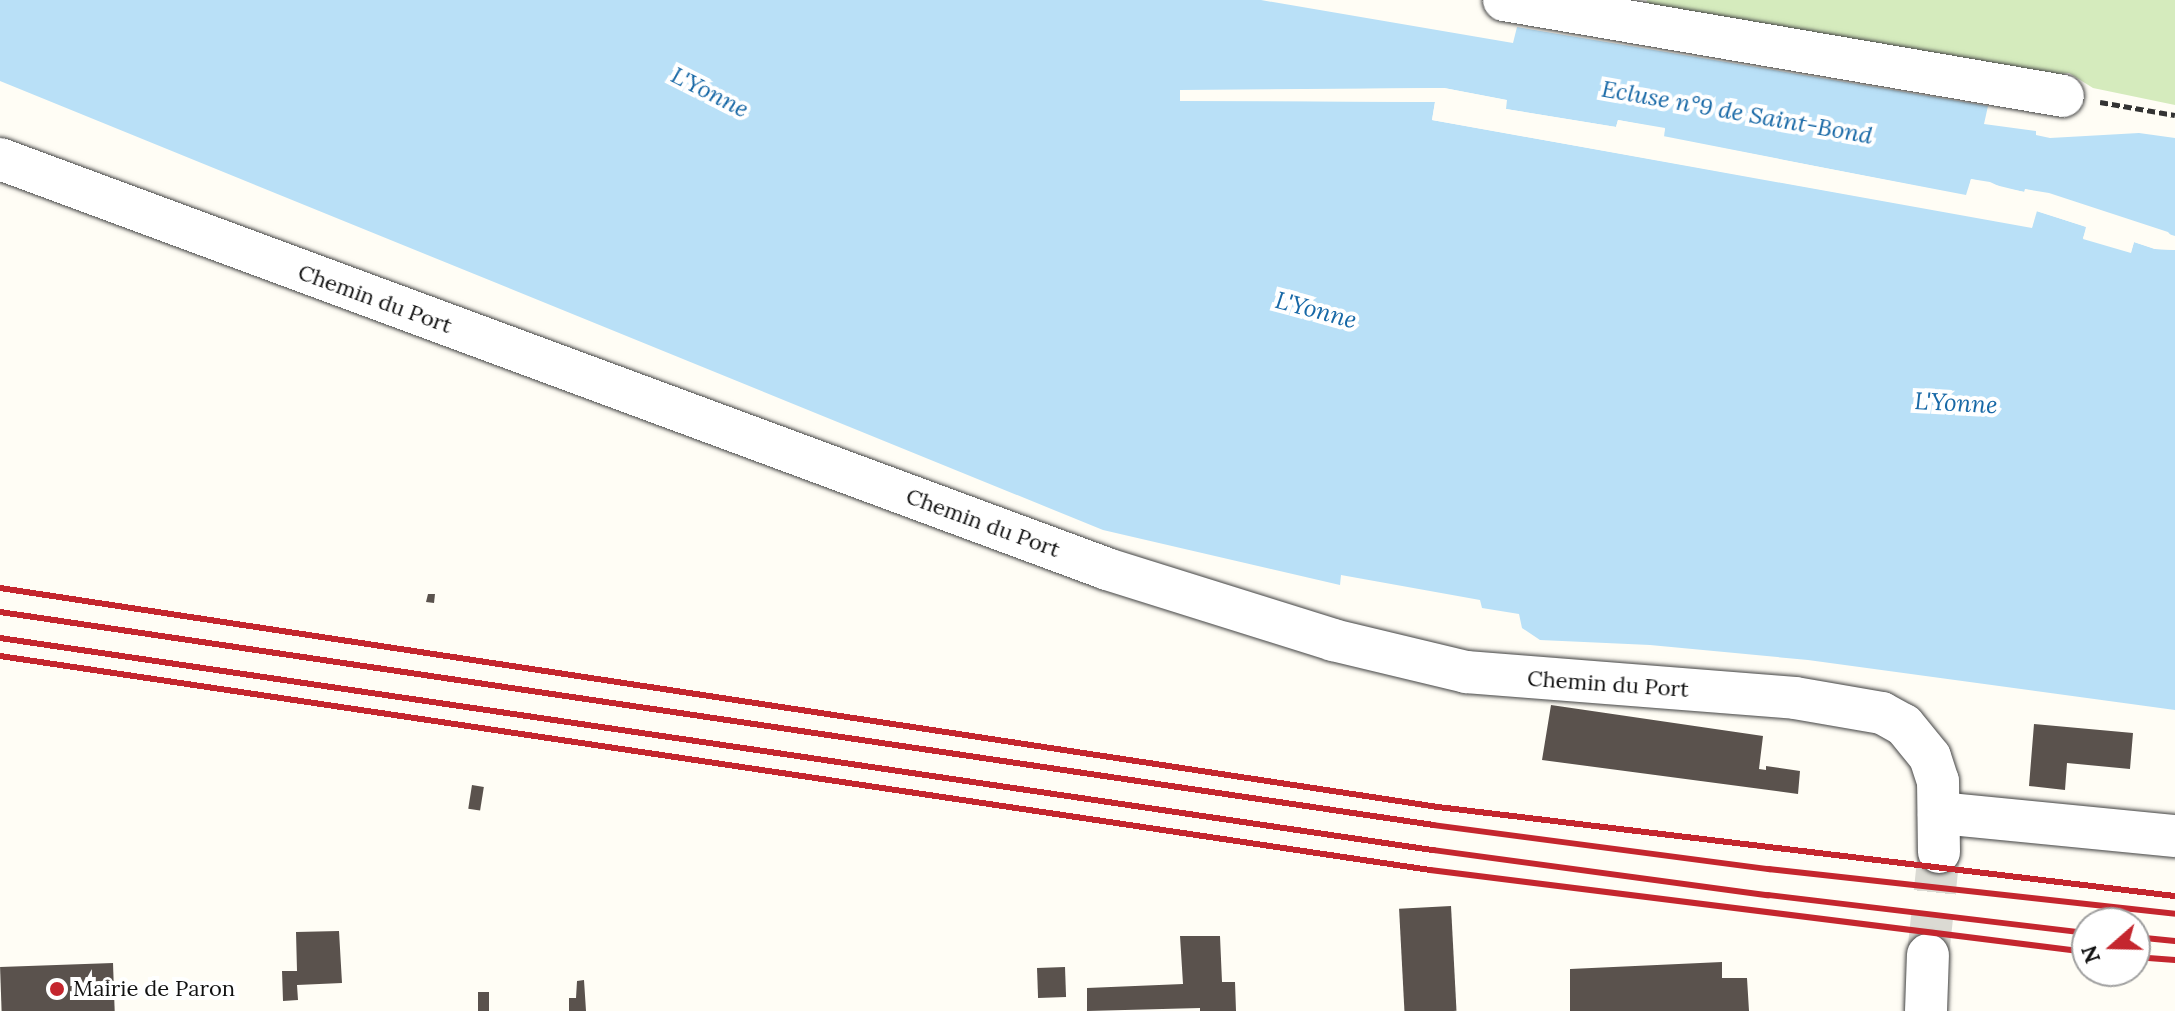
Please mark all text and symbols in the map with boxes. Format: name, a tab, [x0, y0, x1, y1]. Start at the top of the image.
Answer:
water label: L'Yonne	[666, 60, 754, 124]
water label: Ecluse n°9 de Saint-Bond	[1599, 74, 1875, 150]
street label: Chemin du Port	[295, 259, 455, 339]
water label: L'Yonne	[1272, 285, 1360, 335]
water label: L'Yonne	[1914, 386, 1998, 420]
street label: Chemin du Port	[903, 483, 1063, 563]
street label: Chemin du Port	[1526, 665, 1690, 703]
north arrow	[2071, 907, 2151, 987]
text: N	[2074, 942, 2106, 967]
place label: Mairie de Paron	[73, 976, 235, 1002]
marker: Mairie de Paron	[48, 980, 66, 998]

